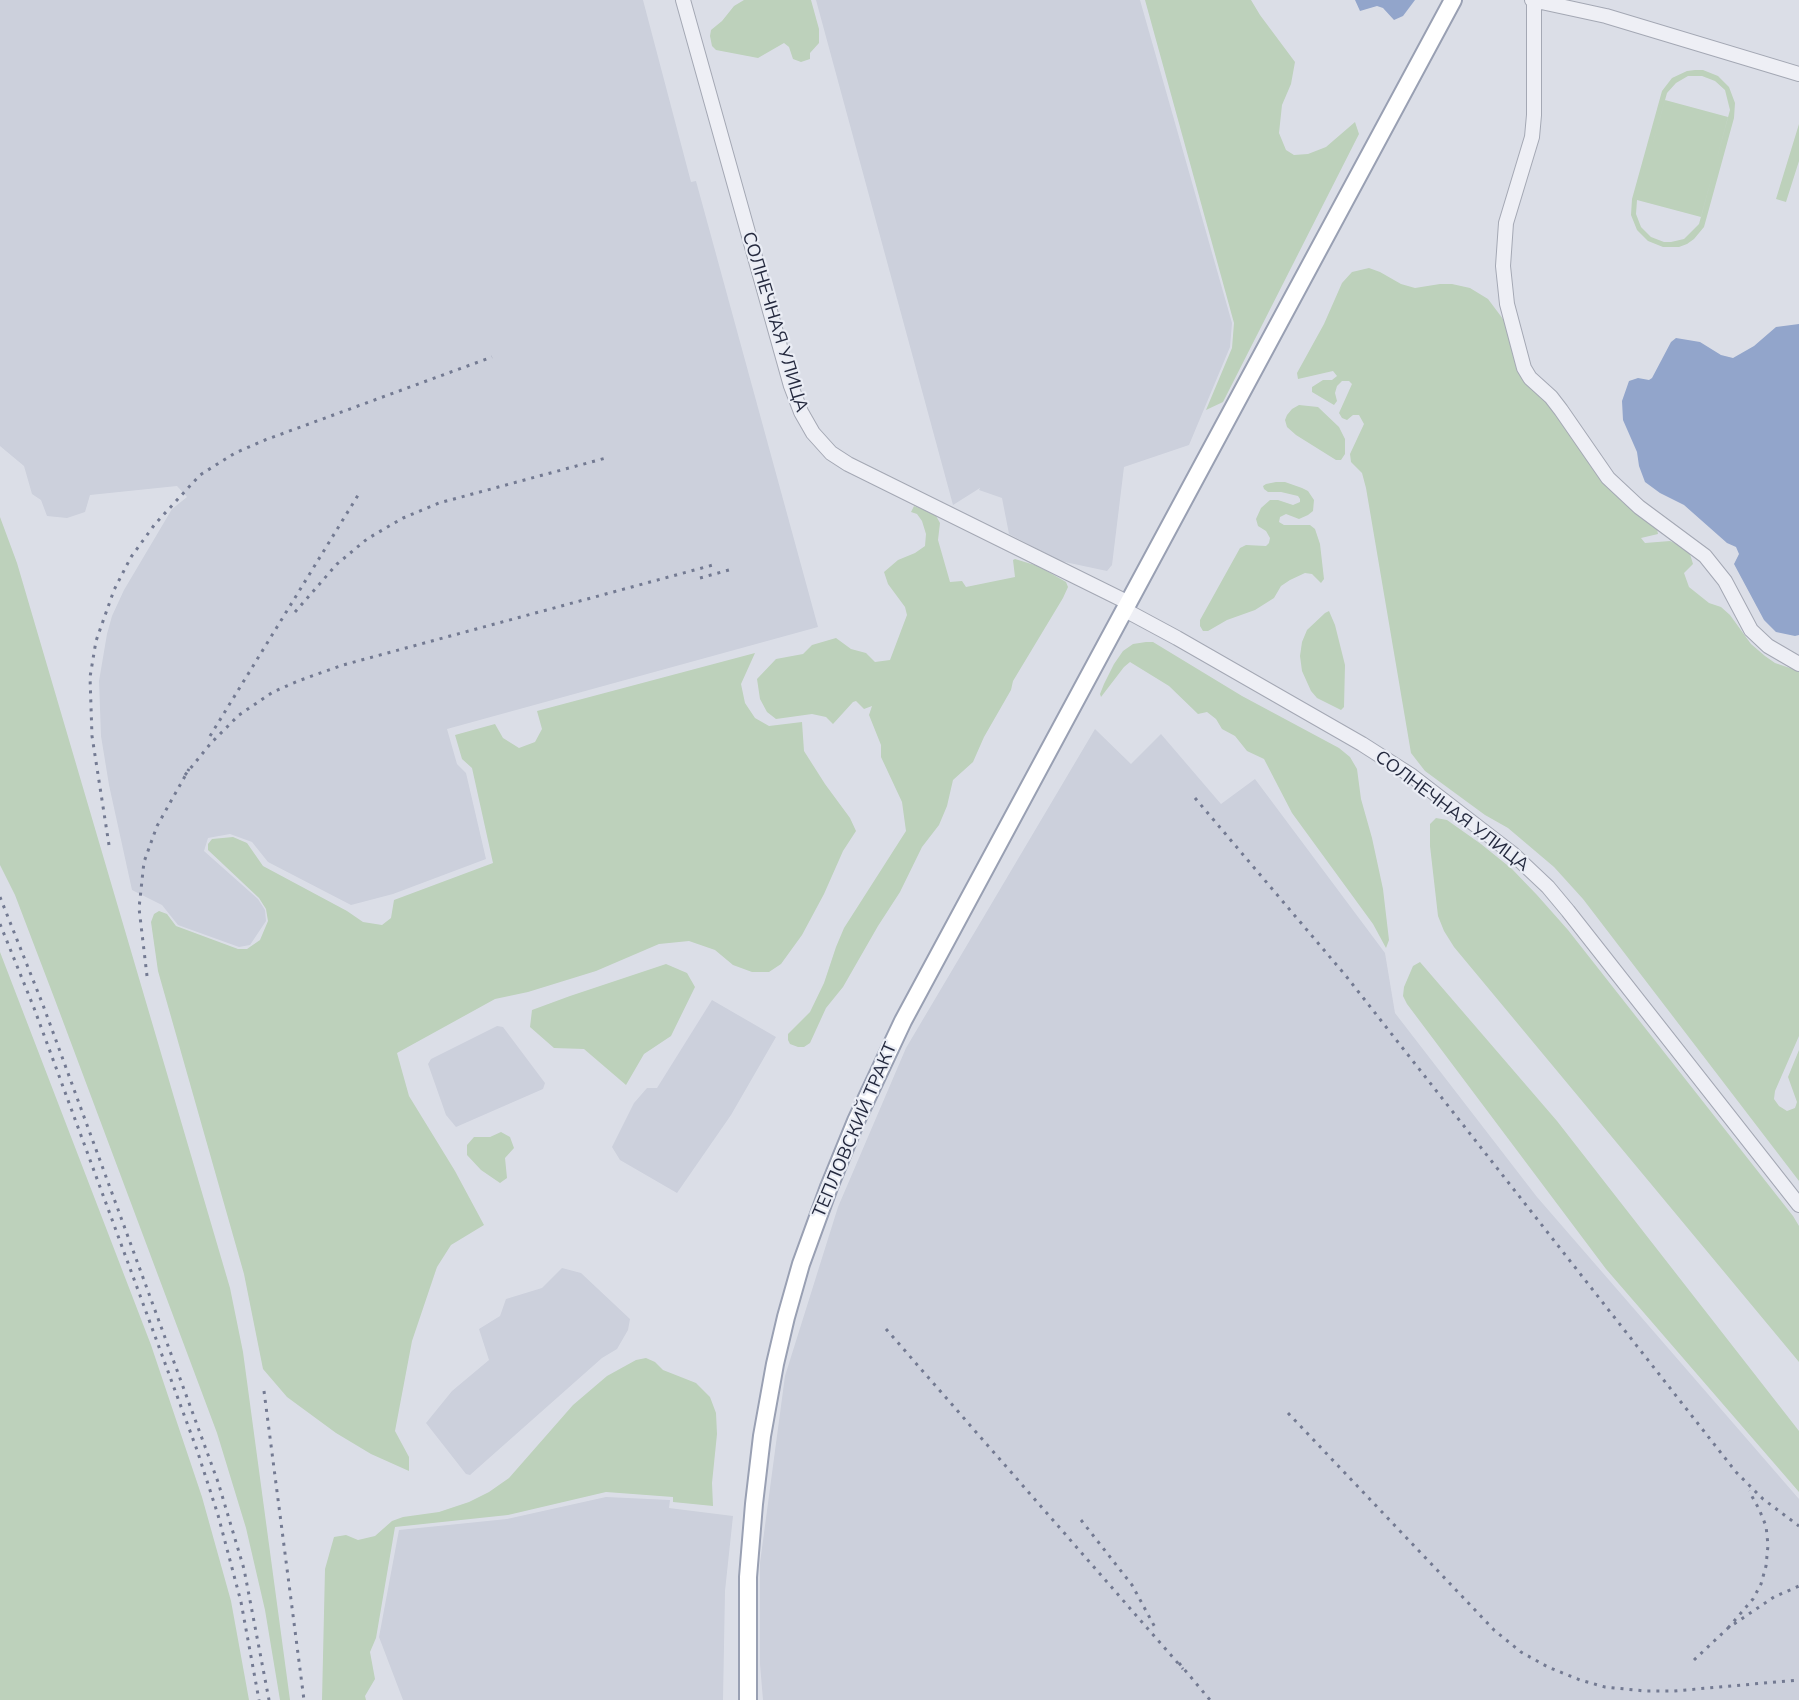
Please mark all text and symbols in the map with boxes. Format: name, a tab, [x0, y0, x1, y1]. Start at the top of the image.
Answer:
street label: СОЛНЕЧНАЯ УЛИЦА	[737, 229, 813, 415]
street label: СОЛНЕЧНАЯ УЛИЦА	[1371, 746, 1533, 876]
street label: ТЕПЛОВСКИЙ ТРАКТ	[808, 1039, 902, 1221]

